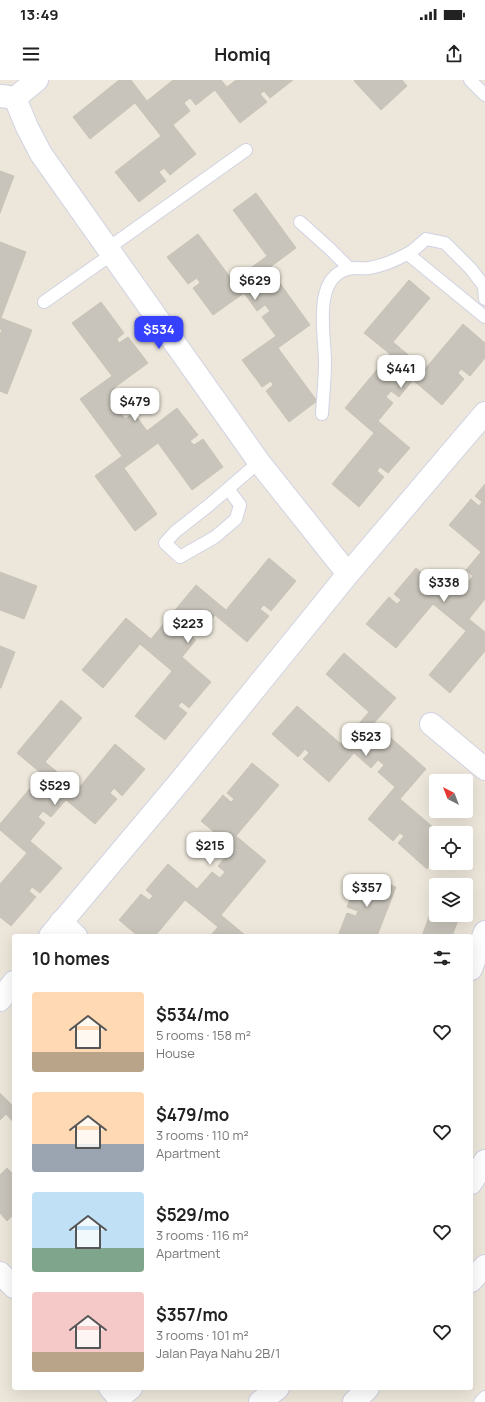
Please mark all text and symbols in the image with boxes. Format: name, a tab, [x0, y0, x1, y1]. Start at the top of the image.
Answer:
text: 13:49	[20, 4, 59, 25]
text: Homiq	[214, 42, 271, 66]
icon: menu	[20, 43, 42, 65]
icon: share	[443, 43, 465, 65]
pin: $629	[231, 267, 279, 301]
text: $629	[239, 271, 271, 289]
pin: $534	[135, 316, 183, 350]
text: $534	[143, 320, 175, 338]
pin: $441	[377, 355, 425, 389]
text: $441	[386, 359, 416, 377]
pin: $479	[111, 388, 159, 422]
text: $479	[119, 392, 151, 410]
pin: $338	[420, 569, 468, 603]
text: $338	[428, 573, 460, 591]
pin: $223	[164, 610, 212, 644]
text: $223	[172, 614, 204, 632]
pin: $523	[342, 723, 390, 757]
text: $523	[351, 727, 381, 745]
pin: $529	[31, 772, 79, 806]
north arrow	[429, 774, 473, 818]
map controls	[429, 774, 473, 922]
text: $529	[39, 776, 71, 794]
button: locate	[429, 826, 473, 870]
pin: $215	[186, 832, 234, 866]
text: $215	[195, 836, 225, 854]
pin: $357	[343, 874, 391, 908]
text: $357	[352, 878, 382, 896]
button: layers	[429, 878, 473, 922]
text: 10 homes	[32, 947, 110, 970]
icon: filters	[431, 947, 453, 969]
text: $534/mo	[156, 1003, 229, 1026]
icon: home	[64, 1008, 112, 1056]
icon: heart	[431, 1021, 453, 1043]
text: 5 rooms · 158 m²	[156, 1026, 251, 1044]
text: House	[156, 1044, 195, 1062]
text: $479/mo	[156, 1103, 229, 1126]
icon: home	[64, 1108, 112, 1156]
icon: heart	[431, 1121, 453, 1143]
text: 3 rooms · 110 m²	[156, 1126, 249, 1144]
text: Apartment	[156, 1144, 220, 1162]
text: $529/mo	[156, 1203, 229, 1226]
icon: home	[64, 1208, 112, 1256]
icon: heart	[431, 1221, 453, 1243]
text: 3 rooms · 116 m²	[156, 1226, 249, 1244]
text: Apartment	[156, 1244, 220, 1262]
text: $357/mo	[156, 1303, 228, 1326]
icon: home	[64, 1308, 112, 1356]
icon: heart	[431, 1321, 453, 1343]
text: 3 rooms · 101 m²	[156, 1326, 249, 1344]
text: Jalan Paya Nahu 2B/1	[156, 1344, 280, 1362]

